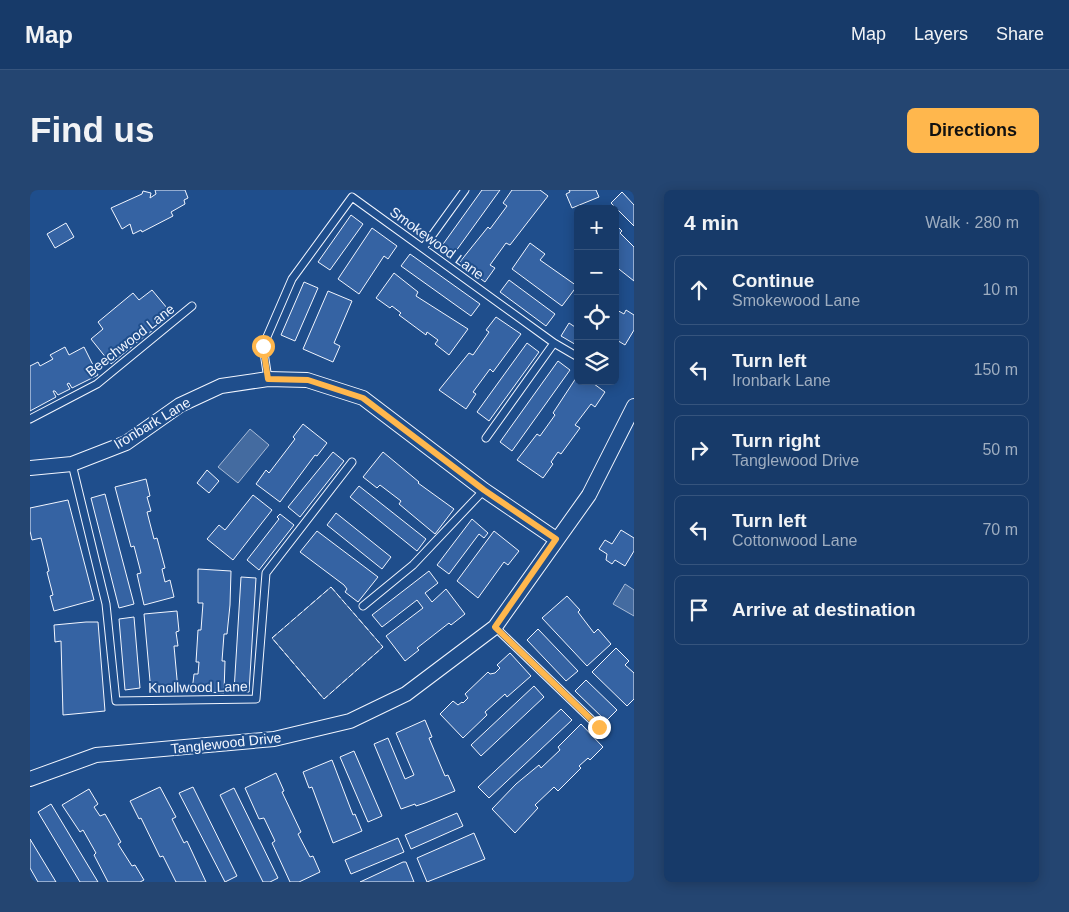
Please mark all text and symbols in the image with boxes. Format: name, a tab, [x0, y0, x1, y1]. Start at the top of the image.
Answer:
text: Map	[25, 21, 73, 48]
text: Map	[851, 24, 886, 44]
text: Layers	[914, 24, 968, 44]
text: Share	[996, 24, 1044, 44]
button: Directions	[907, 108, 1039, 153]
text: Find us	[30, 110, 154, 149]
street label: Smokewood Lane	[387, 204, 487, 283]
map controls	[574, 205, 619, 385]
button: +	[574, 205, 619, 250]
text: 4 min	[684, 211, 739, 234]
text: Walk · 280 m	[925, 214, 1019, 231]
button: −	[574, 250, 619, 295]
text: Continue	[732, 270, 814, 291]
icon: ahead	[685, 276, 713, 304]
text: 10 m	[982, 281, 1018, 298]
text: Smokewood Lane	[732, 292, 860, 309]
button: locate	[574, 295, 619, 340]
street label: Beechwood Lane	[82, 300, 178, 380]
route start	[252, 335, 275, 358]
button: layers	[574, 340, 619, 385]
text: Turn left	[732, 350, 807, 371]
icon: left	[685, 356, 713, 384]
text: 150 m	[974, 361, 1018, 378]
text: Ironbark Lane	[732, 372, 831, 389]
street label: Ironbark Lane	[111, 394, 193, 452]
text: Turn right	[732, 430, 820, 451]
icon: right	[685, 436, 713, 464]
text: 50 m	[982, 441, 1018, 458]
text: Tanglewood Drive	[732, 452, 859, 469]
text: Turn left	[732, 510, 807, 531]
icon: left	[685, 516, 713, 544]
text: 70 m	[982, 521, 1018, 538]
text: Cottonwood Lane	[732, 532, 857, 549]
icon: arrive	[685, 596, 713, 624]
text: Arrive at destination	[732, 599, 916, 620]
street label: Knollwood Lane	[148, 678, 248, 696]
route end	[588, 716, 611, 739]
street label: Tanglewood Drive	[170, 729, 282, 757]

